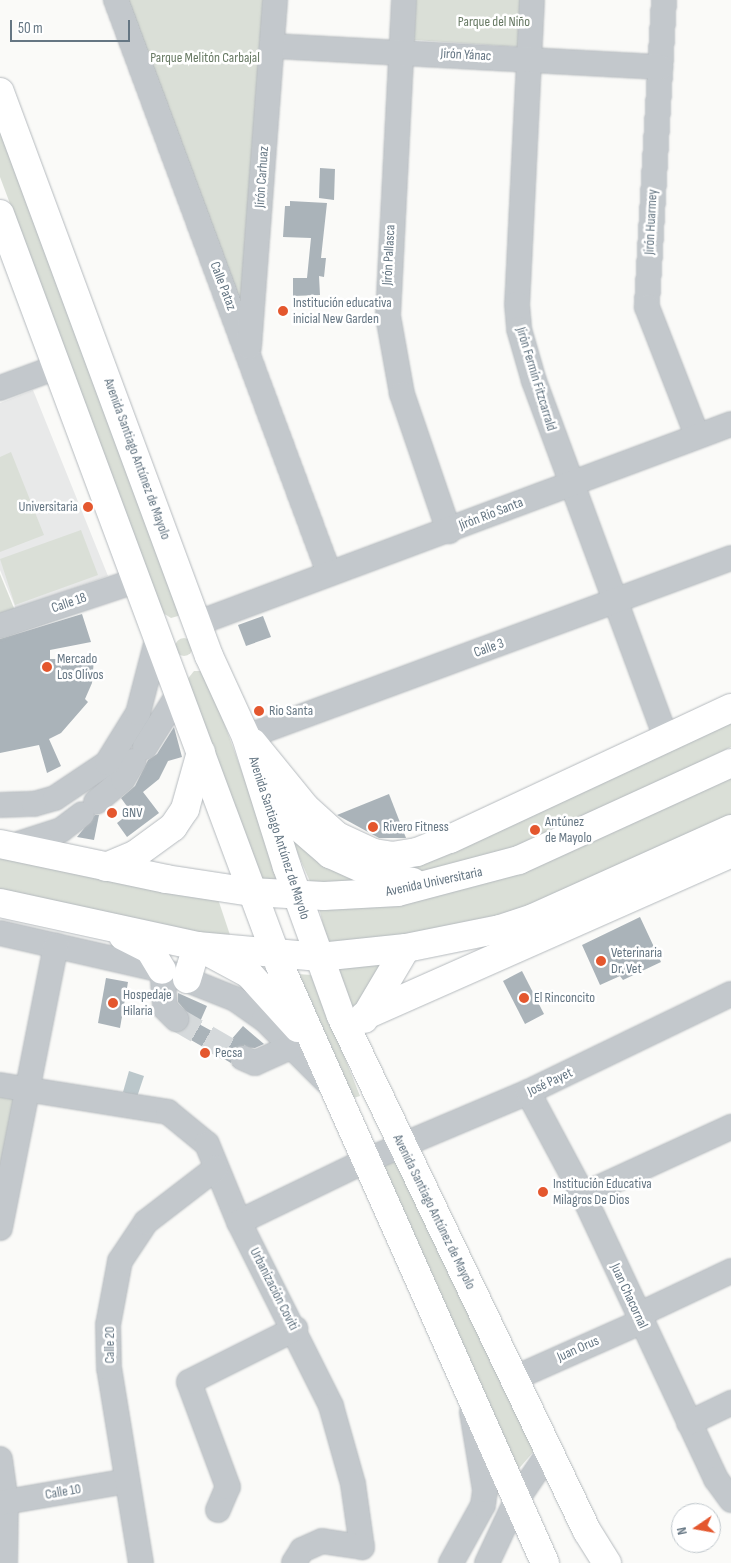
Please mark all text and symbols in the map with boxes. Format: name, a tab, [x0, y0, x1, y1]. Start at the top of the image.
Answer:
scale bar	[12, 10, 132, 42]
park label: Parque del Niño	[458, 14, 530, 30]
text: 50 m	[18, 19, 43, 38]
street label: Jirón Yánac	[440, 45, 492, 65]
park label: Parque Melitón Carbajal	[150, 50, 260, 66]
street label: Jirón Carhuaz	[251, 146, 273, 208]
street label: Jirón Huarmey	[641, 189, 661, 255]
street label: Jirón Pallasca	[379, 224, 399, 286]
street label: Calle Pataz	[206, 259, 240, 313]
place label: Institución educativa inicial New Garden	[293, 295, 392, 328]
marker: Institución educativa inicial New Garden	[277, 305, 289, 317]
street label: Jirón Fermín Fitzcarrald	[512, 325, 560, 433]
street label: Avenida Santiago Antúnez de Mayolo	[100, 376, 174, 542]
street label: Jirón Río Santa	[456, 494, 526, 534]
place label: Universitaria	[19, 499, 78, 515]
marker: Universitaria	[82, 501, 94, 513]
street label: Calle 18	[49, 589, 89, 617]
street label: Calle 3	[472, 635, 506, 661]
place label: Mercado Los Olivos	[57, 651, 104, 684]
marker: Mercado Los Olivos	[41, 661, 53, 673]
place label: Rio Santa	[269, 703, 313, 719]
marker: Rio Santa	[253, 705, 265, 717]
street label: Avenida Santiago Antúnez de Mayolo	[245, 754, 313, 922]
place label: GNV	[122, 805, 142, 821]
marker: GNV	[106, 807, 118, 819]
place label: Antúnez de Mayolo	[545, 814, 592, 846]
place label: Rivero Fitness	[383, 819, 449, 835]
marker: Rivero Fitness	[367, 821, 379, 833]
marker: Antúnez de Mayolo	[529, 824, 541, 836]
street label: Avenida Universitaria	[384, 864, 484, 900]
place label: Veterinaria Dr. Vet	[611, 945, 662, 978]
marker: Veterinaria Dr. Vet	[595, 955, 607, 967]
place label: Hospedaje Hilaria	[123, 987, 172, 1020]
place label: El Rinconcito	[534, 990, 595, 1006]
marker: El Rinconcito	[518, 992, 530, 1004]
marker: Hospedaje Hilaria	[107, 997, 119, 1009]
place label: Pecsa	[215, 1045, 242, 1061]
marker: Pecsa	[199, 1047, 211, 1059]
street label: José Payet	[525, 1064, 575, 1100]
street label: Avenida Santiago Antúnez de Mayolo	[389, 1132, 479, 1292]
place label: Institución Educativa Milagros De Dios	[553, 1176, 652, 1208]
marker: Institución Educativa Milagros De Dios	[537, 1186, 549, 1198]
street label: Urbanización Coviti	[246, 1245, 302, 1333]
street label: Juan Chacornal	[607, 1261, 651, 1331]
street label: Calle 20	[102, 1326, 118, 1364]
street label: Juan Orus	[554, 1332, 602, 1366]
street label: Calle 10	[44, 1481, 82, 1503]
north arrow	[671, 1503, 721, 1553]
text: N	[673, 1526, 691, 1536]

